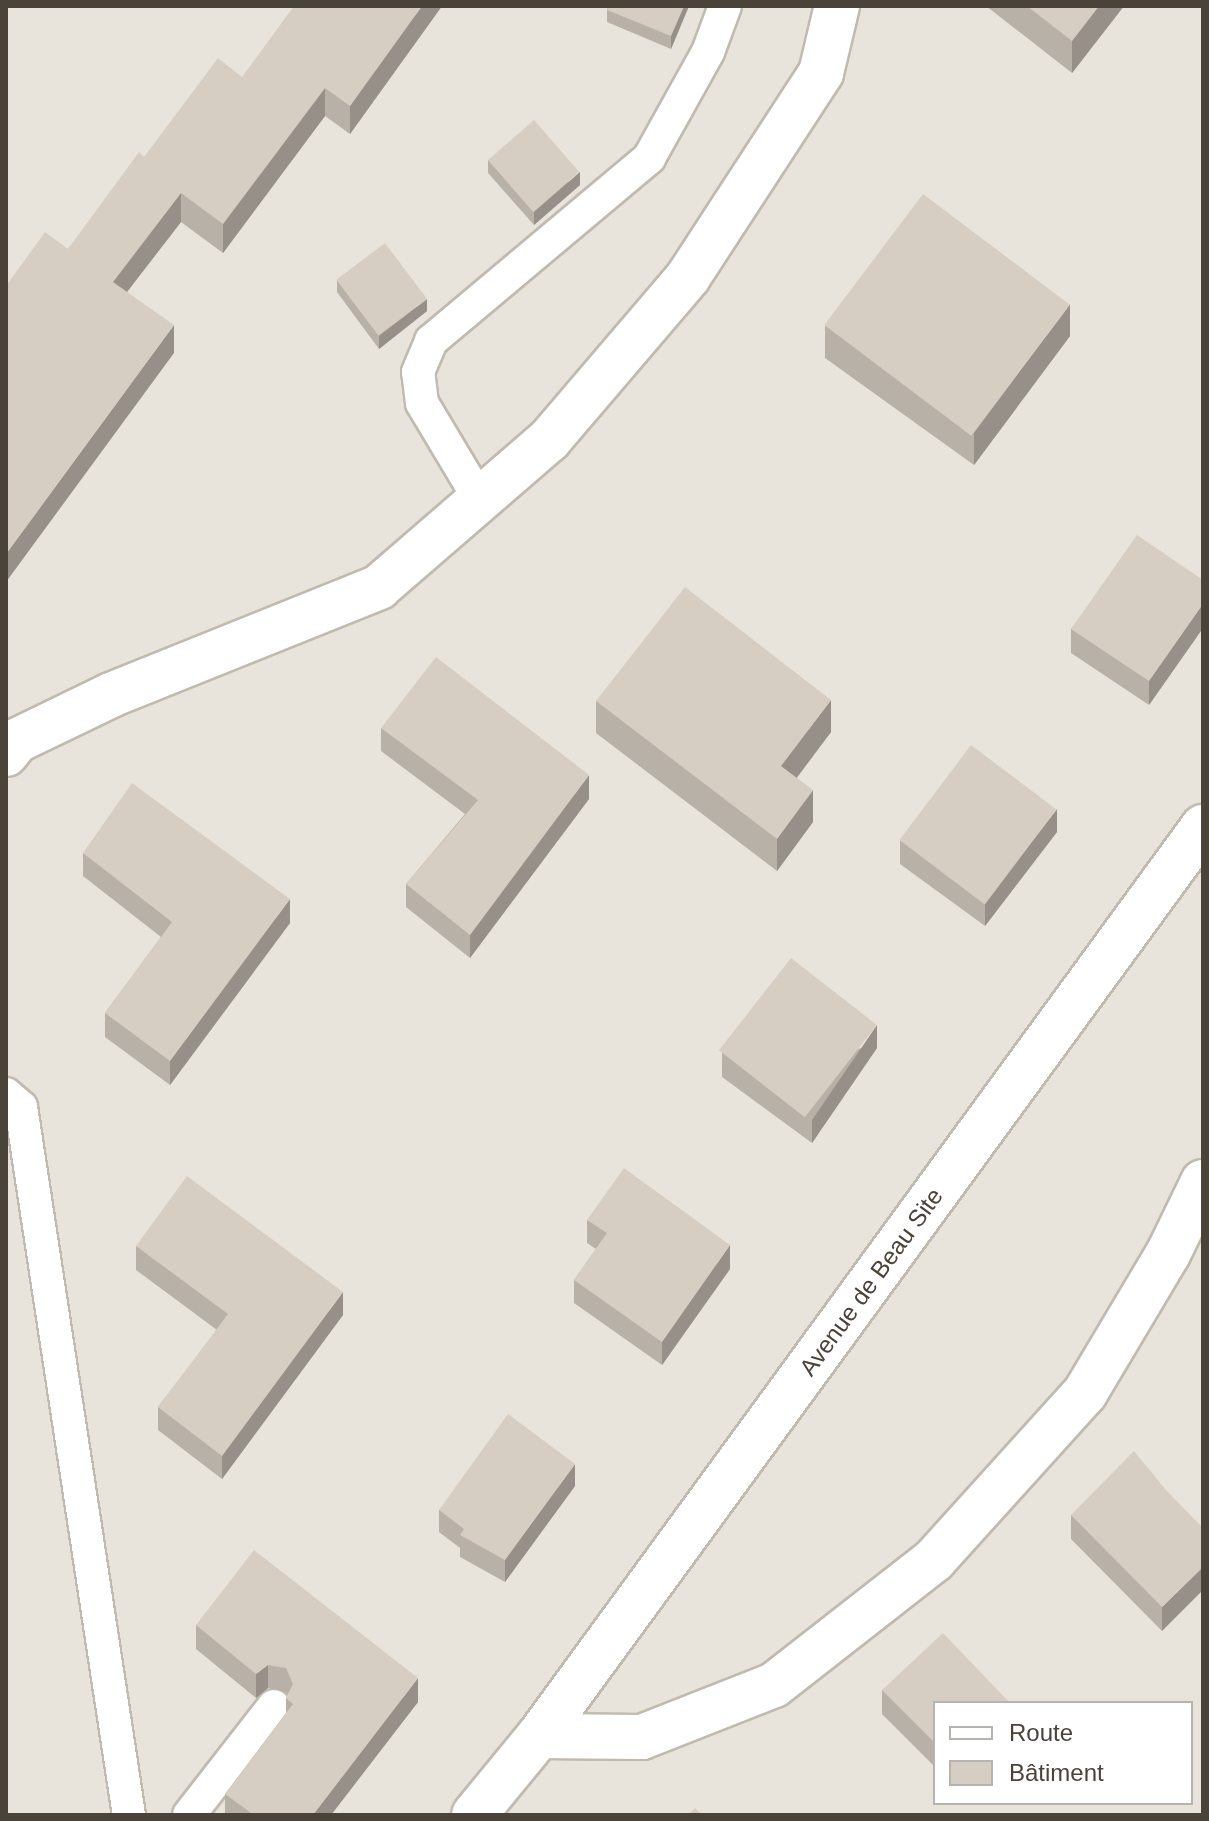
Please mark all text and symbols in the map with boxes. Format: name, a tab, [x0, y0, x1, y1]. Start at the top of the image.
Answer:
street label: Avenue de Beau Site	[793, 1182, 949, 1382]
legend	[933, 1701, 1193, 1805]
text: Route	[1009, 1719, 1073, 1746]
text: Bâtiment	[1009, 1759, 1104, 1786]

